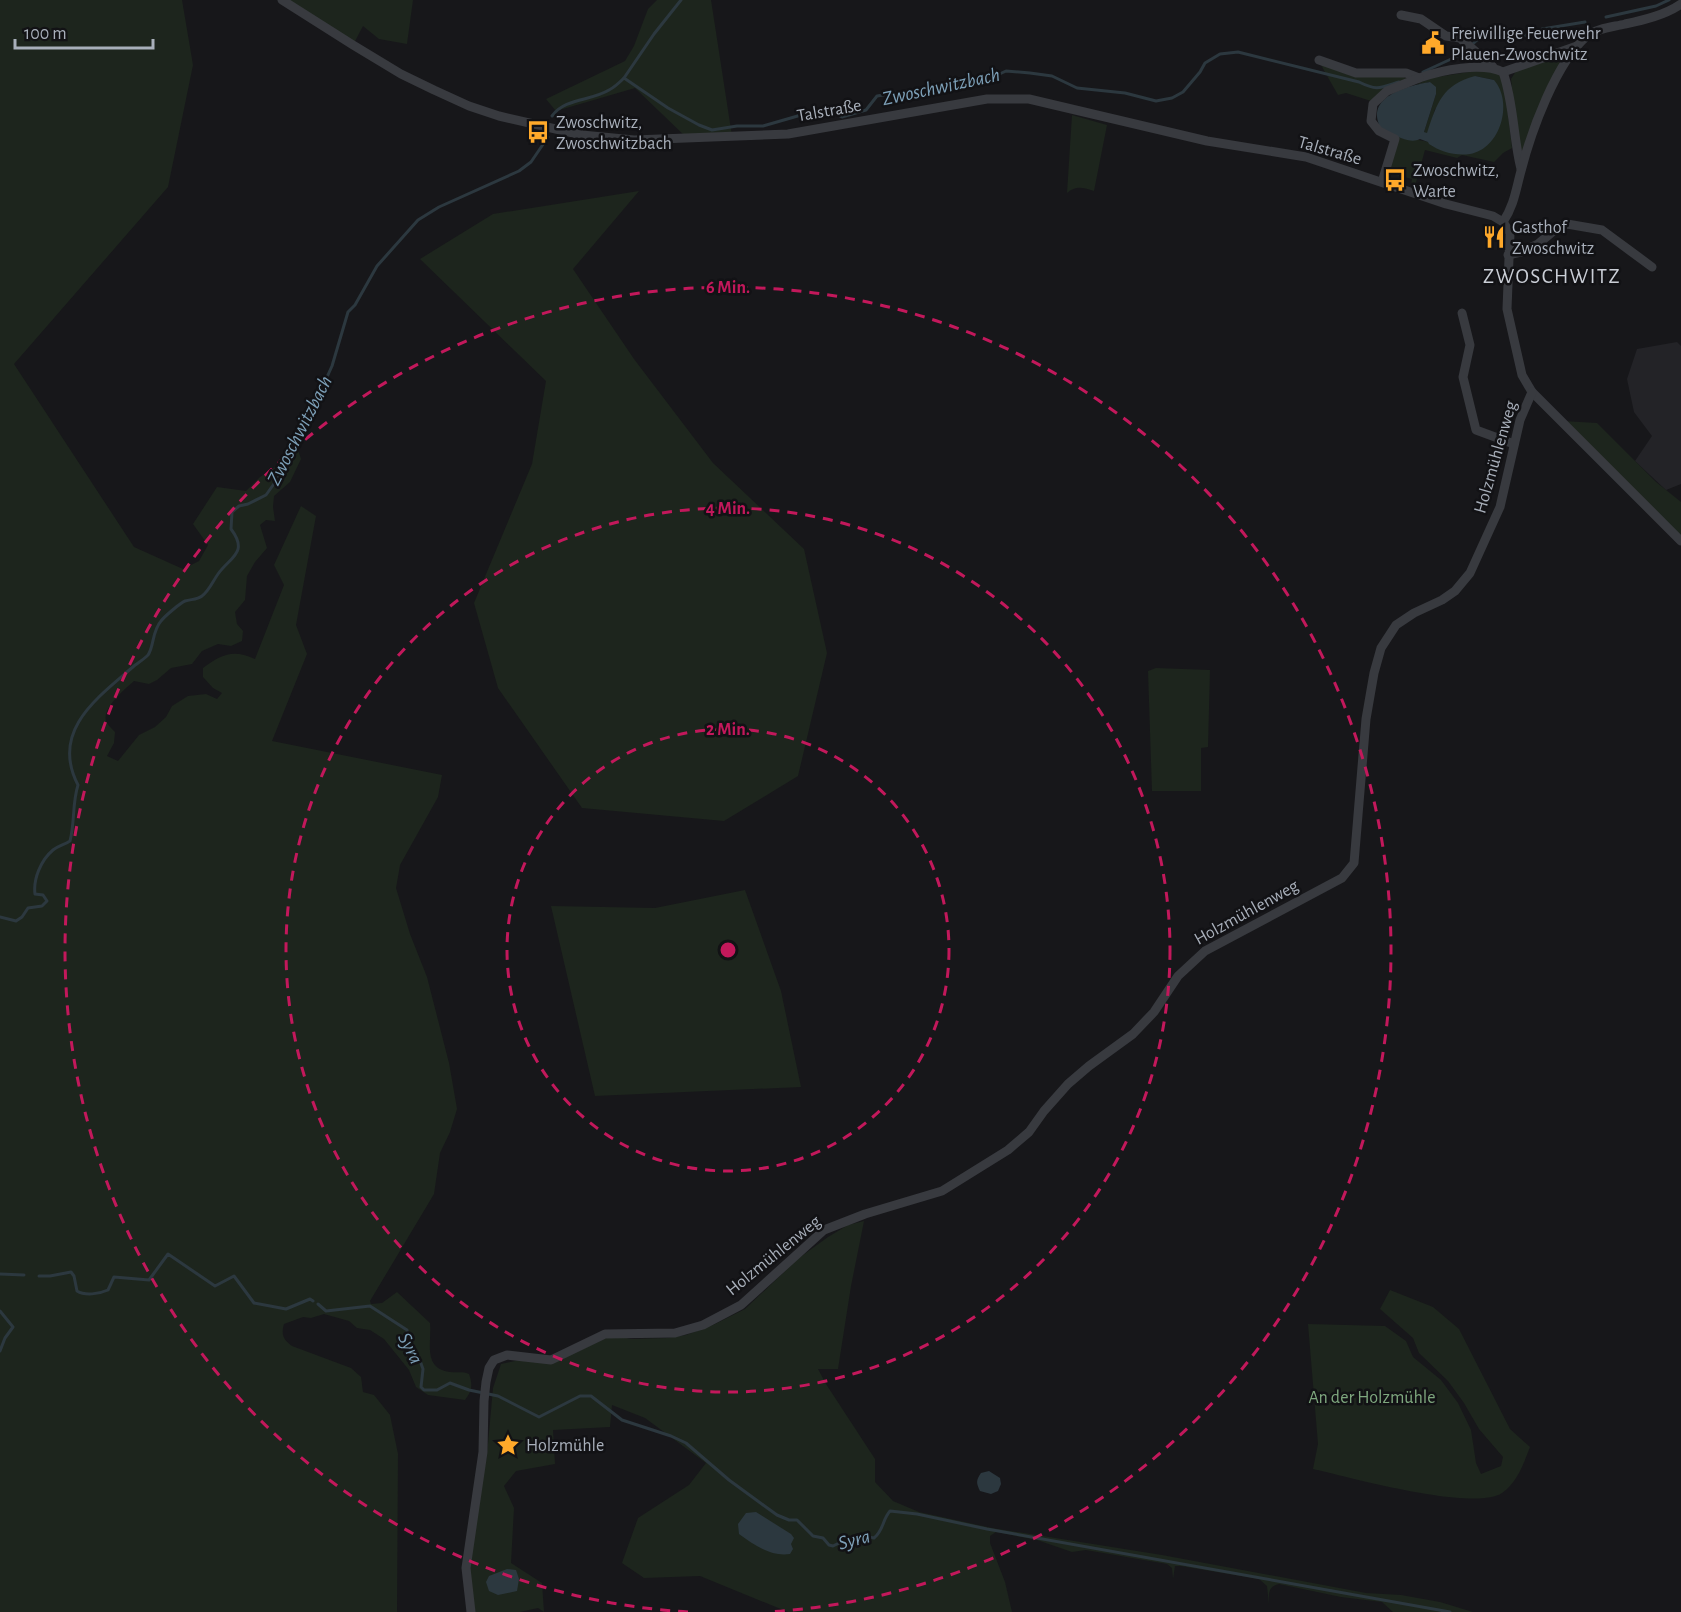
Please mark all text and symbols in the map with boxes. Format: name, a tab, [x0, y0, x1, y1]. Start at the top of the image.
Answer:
scale bar	[15, 12, 153, 50]
text: 100 m	[24, 25, 67, 43]
place label: Freiwillige Feuerwehr Plauen-Zwoschwitz	[1451, 25, 1601, 64]
public building icon: Freiwillige Feuerwehr Plauen-Zwoschwitz	[1420, 30, 1446, 56]
water label: Zwoschwitzbach	[881, 65, 1002, 109]
street label: Talstraße	[796, 96, 863, 125]
place label: Zwoschwitz, Zwoschwitzbach	[556, 114, 672, 153]
bus stop icon: Zwoschwitz, Zwoschwitzbach	[525, 119, 551, 145]
street label: Talstraße	[1296, 133, 1363, 169]
place label: Zwoschwitz, Warte	[1413, 162, 1499, 201]
bus stop icon: Zwoschwitz, Warte	[1382, 167, 1408, 193]
place label: Gasthof Zwoschwitz	[1512, 219, 1594, 258]
restaurant icon: Gasthof Zwoschwitz	[1481, 224, 1507, 250]
district label: ZWOSCHWITZ	[1483, 266, 1621, 287]
text: 6 Min.	[706, 279, 750, 297]
water label: Zwoschwitzbach	[264, 373, 336, 488]
street label: Holzmühlenweg	[1471, 399, 1521, 516]
text: 4 Min.	[706, 500, 750, 518]
text: 2 Min.	[706, 721, 750, 739]
street label: Holzmühlenweg	[1191, 877, 1302, 949]
centre of rings	[718, 940, 738, 960]
street label: Holzmühlenweg	[723, 1212, 825, 1299]
water label: Syra	[394, 1330, 426, 1367]
park label: An der Holzmühle	[1308, 1389, 1436, 1407]
place icon: Holzmühle	[495, 1432, 521, 1458]
place label: Holzmühle	[526, 1437, 604, 1455]
water label: Syra	[836, 1526, 872, 1554]

